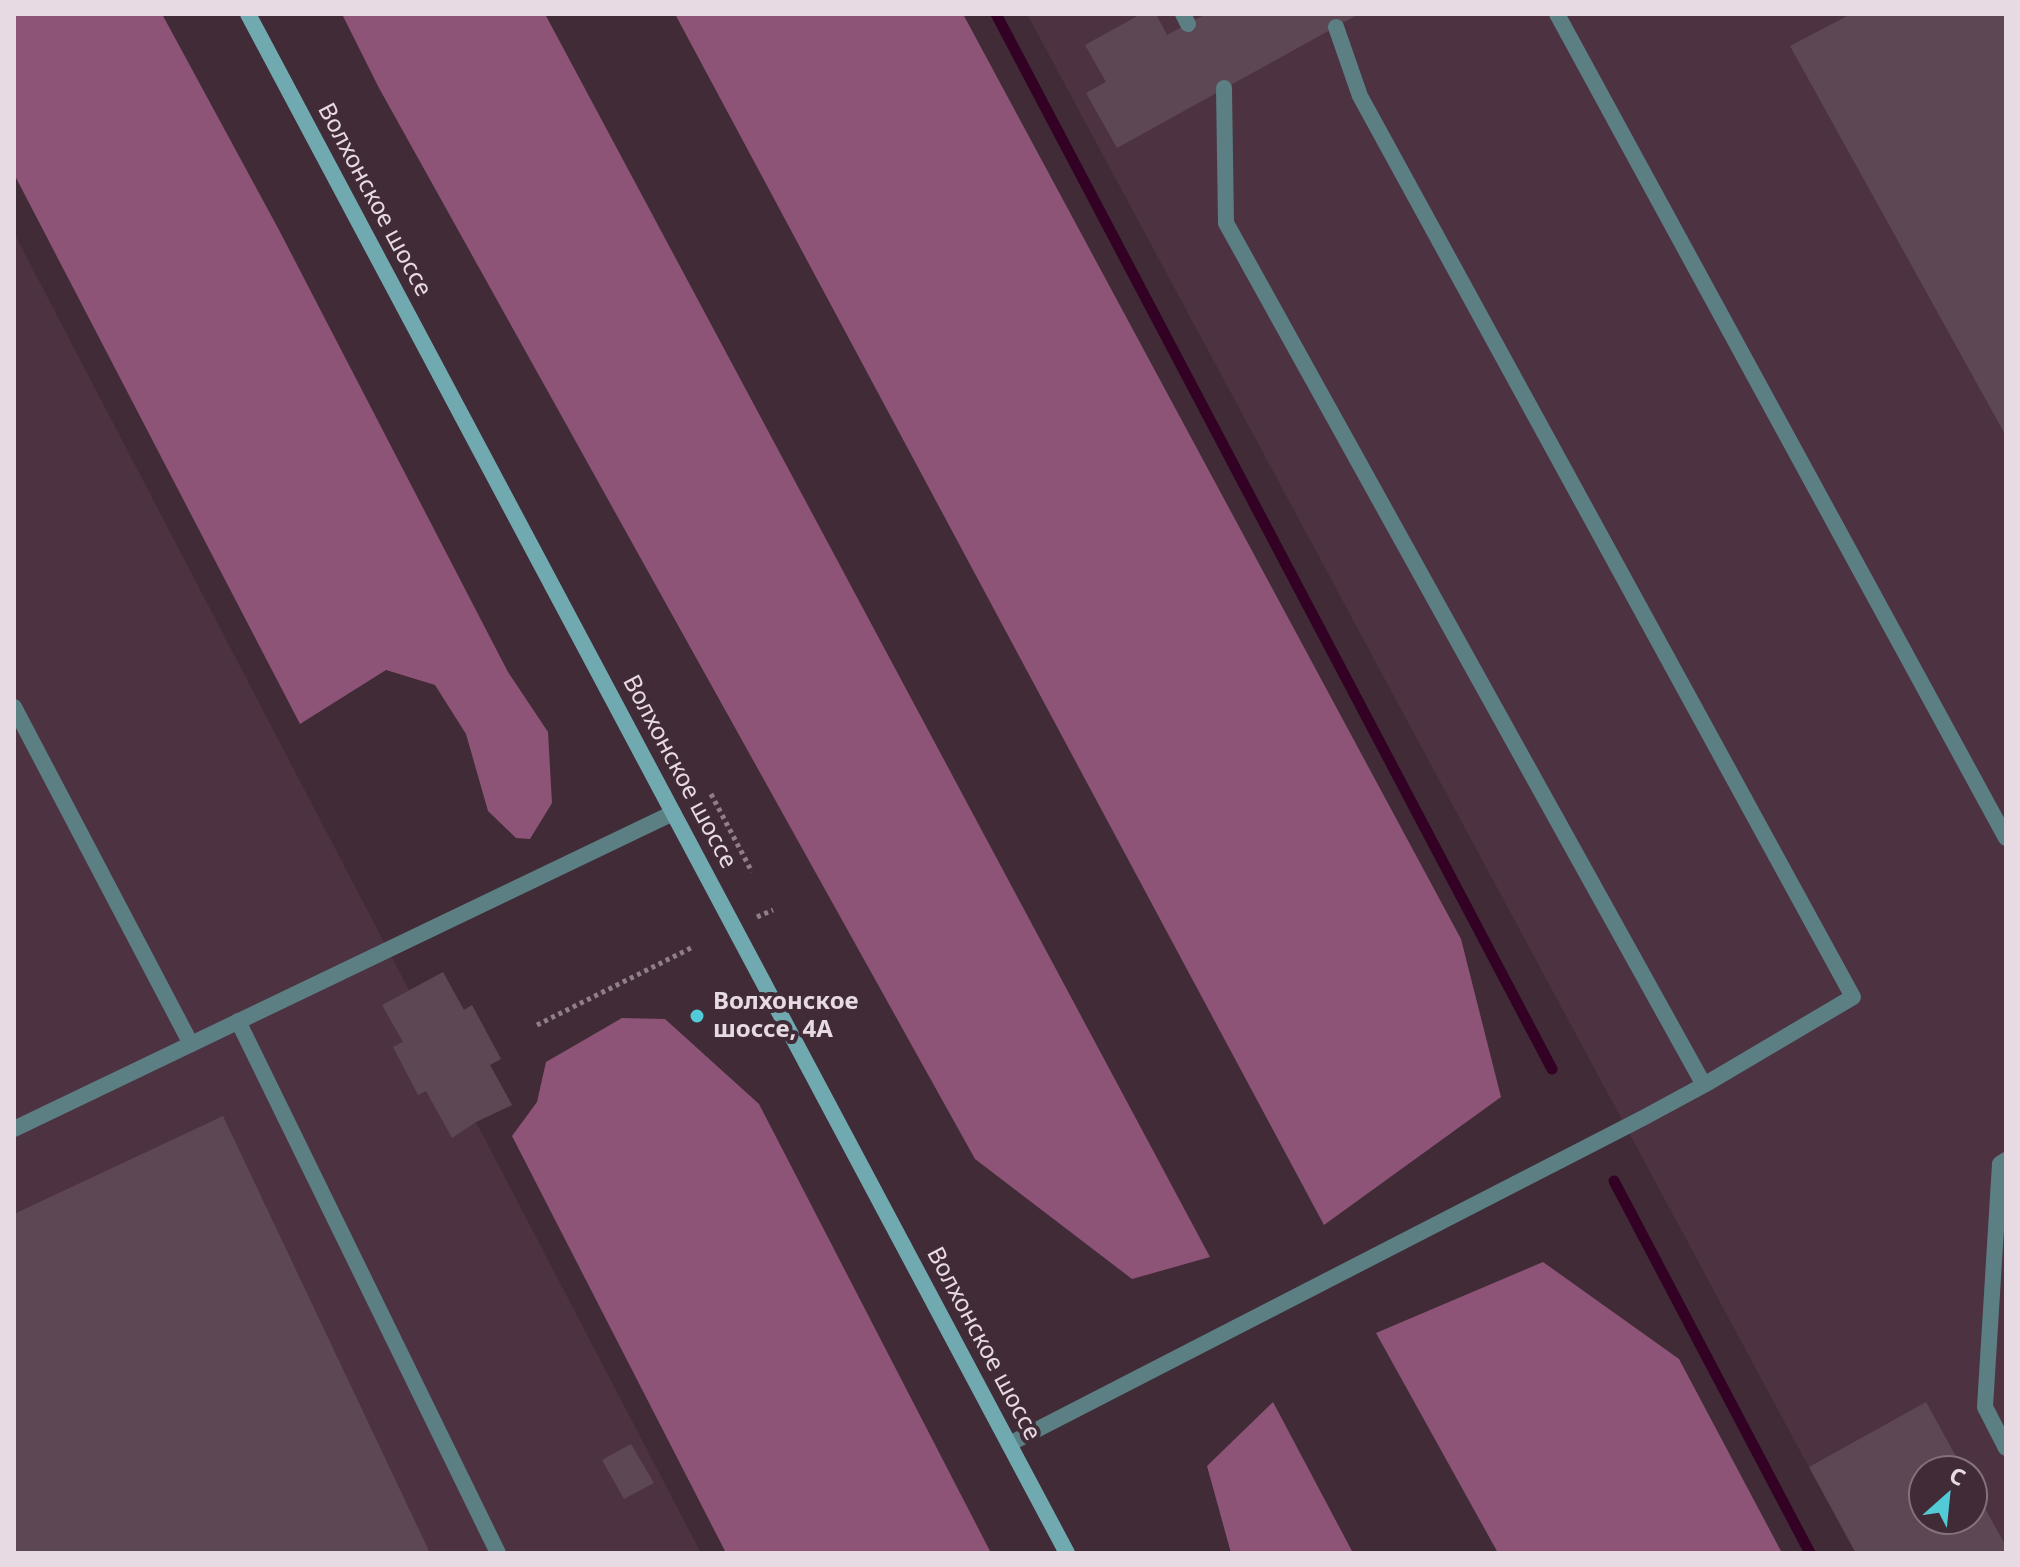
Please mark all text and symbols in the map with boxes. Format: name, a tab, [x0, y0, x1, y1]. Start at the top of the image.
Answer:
street label: Волхонское шоссе	[311, 98, 437, 302]
street label: Волхонское шоссе	[616, 670, 742, 874]
place label: Волхонское шоссе, 4А	[713, 988, 859, 1044]
marker: Волхонское шоссе, 4А	[688, 1007, 706, 1025]
street label: Волхонское шоссе	[920, 1242, 1046, 1446]
north arrow	[1908, 1455, 1988, 1535]
text: С	[1945, 1459, 1971, 1492]

